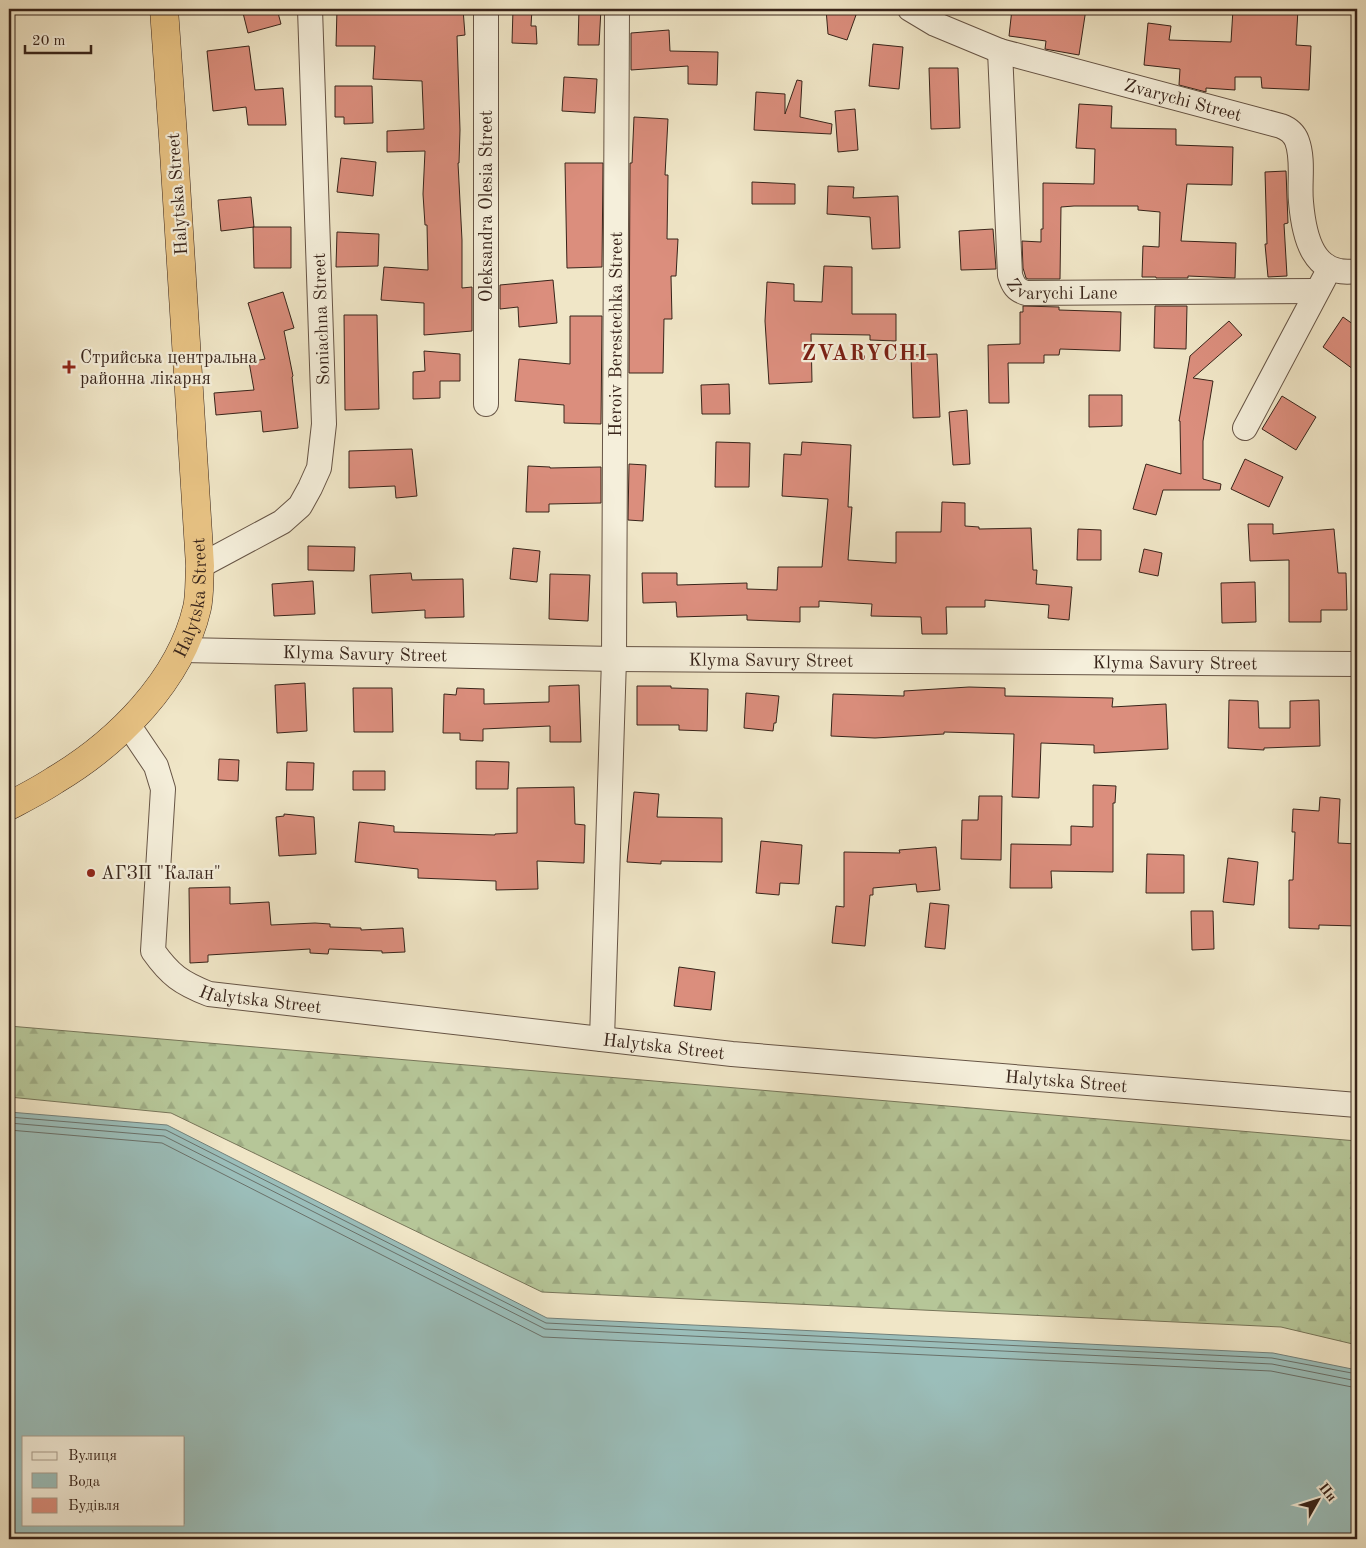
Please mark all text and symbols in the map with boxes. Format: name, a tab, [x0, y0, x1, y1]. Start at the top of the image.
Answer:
scale bar	[25, 22, 91, 54]
text: 20 m	[32, 34, 66, 49]
street label: Zvarychi Street	[1122, 77, 1244, 125]
street label: Oleksandra Olesia Street	[478, 110, 496, 302]
street label: Halytska Street	[165, 132, 191, 256]
street label: Heroiv Berestechka Street	[607, 231, 626, 437]
street label: Soniachna Street	[311, 252, 333, 386]
street label: Zvarychi Lane	[1002, 276, 1118, 303]
district label: ZVARYCHI	[802, 343, 928, 365]
place label: Стрийська центральна районна лікарня	[80, 349, 258, 388]
marker: Стрийська центральна районна лікарня	[62, 360, 76, 374]
street label: Halytska Street	[171, 537, 210, 661]
street label: Klyma Savury Street	[282, 644, 447, 666]
street label: Klyma Savury Street	[688, 652, 853, 671]
street label: Klyma Savury Street	[1092, 654, 1257, 673]
place label: АГЗП "Калан"	[101, 865, 221, 883]
marker: АГЗП "Калан"	[85, 867, 97, 879]
street label: Halytska Street	[196, 983, 322, 1017]
street label: Halytska Street	[602, 1031, 726, 1063]
street label: Halytska Street	[1004, 1068, 1128, 1096]
legend	[22, 1436, 185, 1526]
text: Вулиця	[68, 1449, 117, 1464]
text: Вода	[68, 1475, 101, 1490]
north arrow	[1294, 1476, 1344, 1526]
text: Пн	[1316, 1481, 1339, 1504]
text: Будівля	[68, 1499, 120, 1514]

